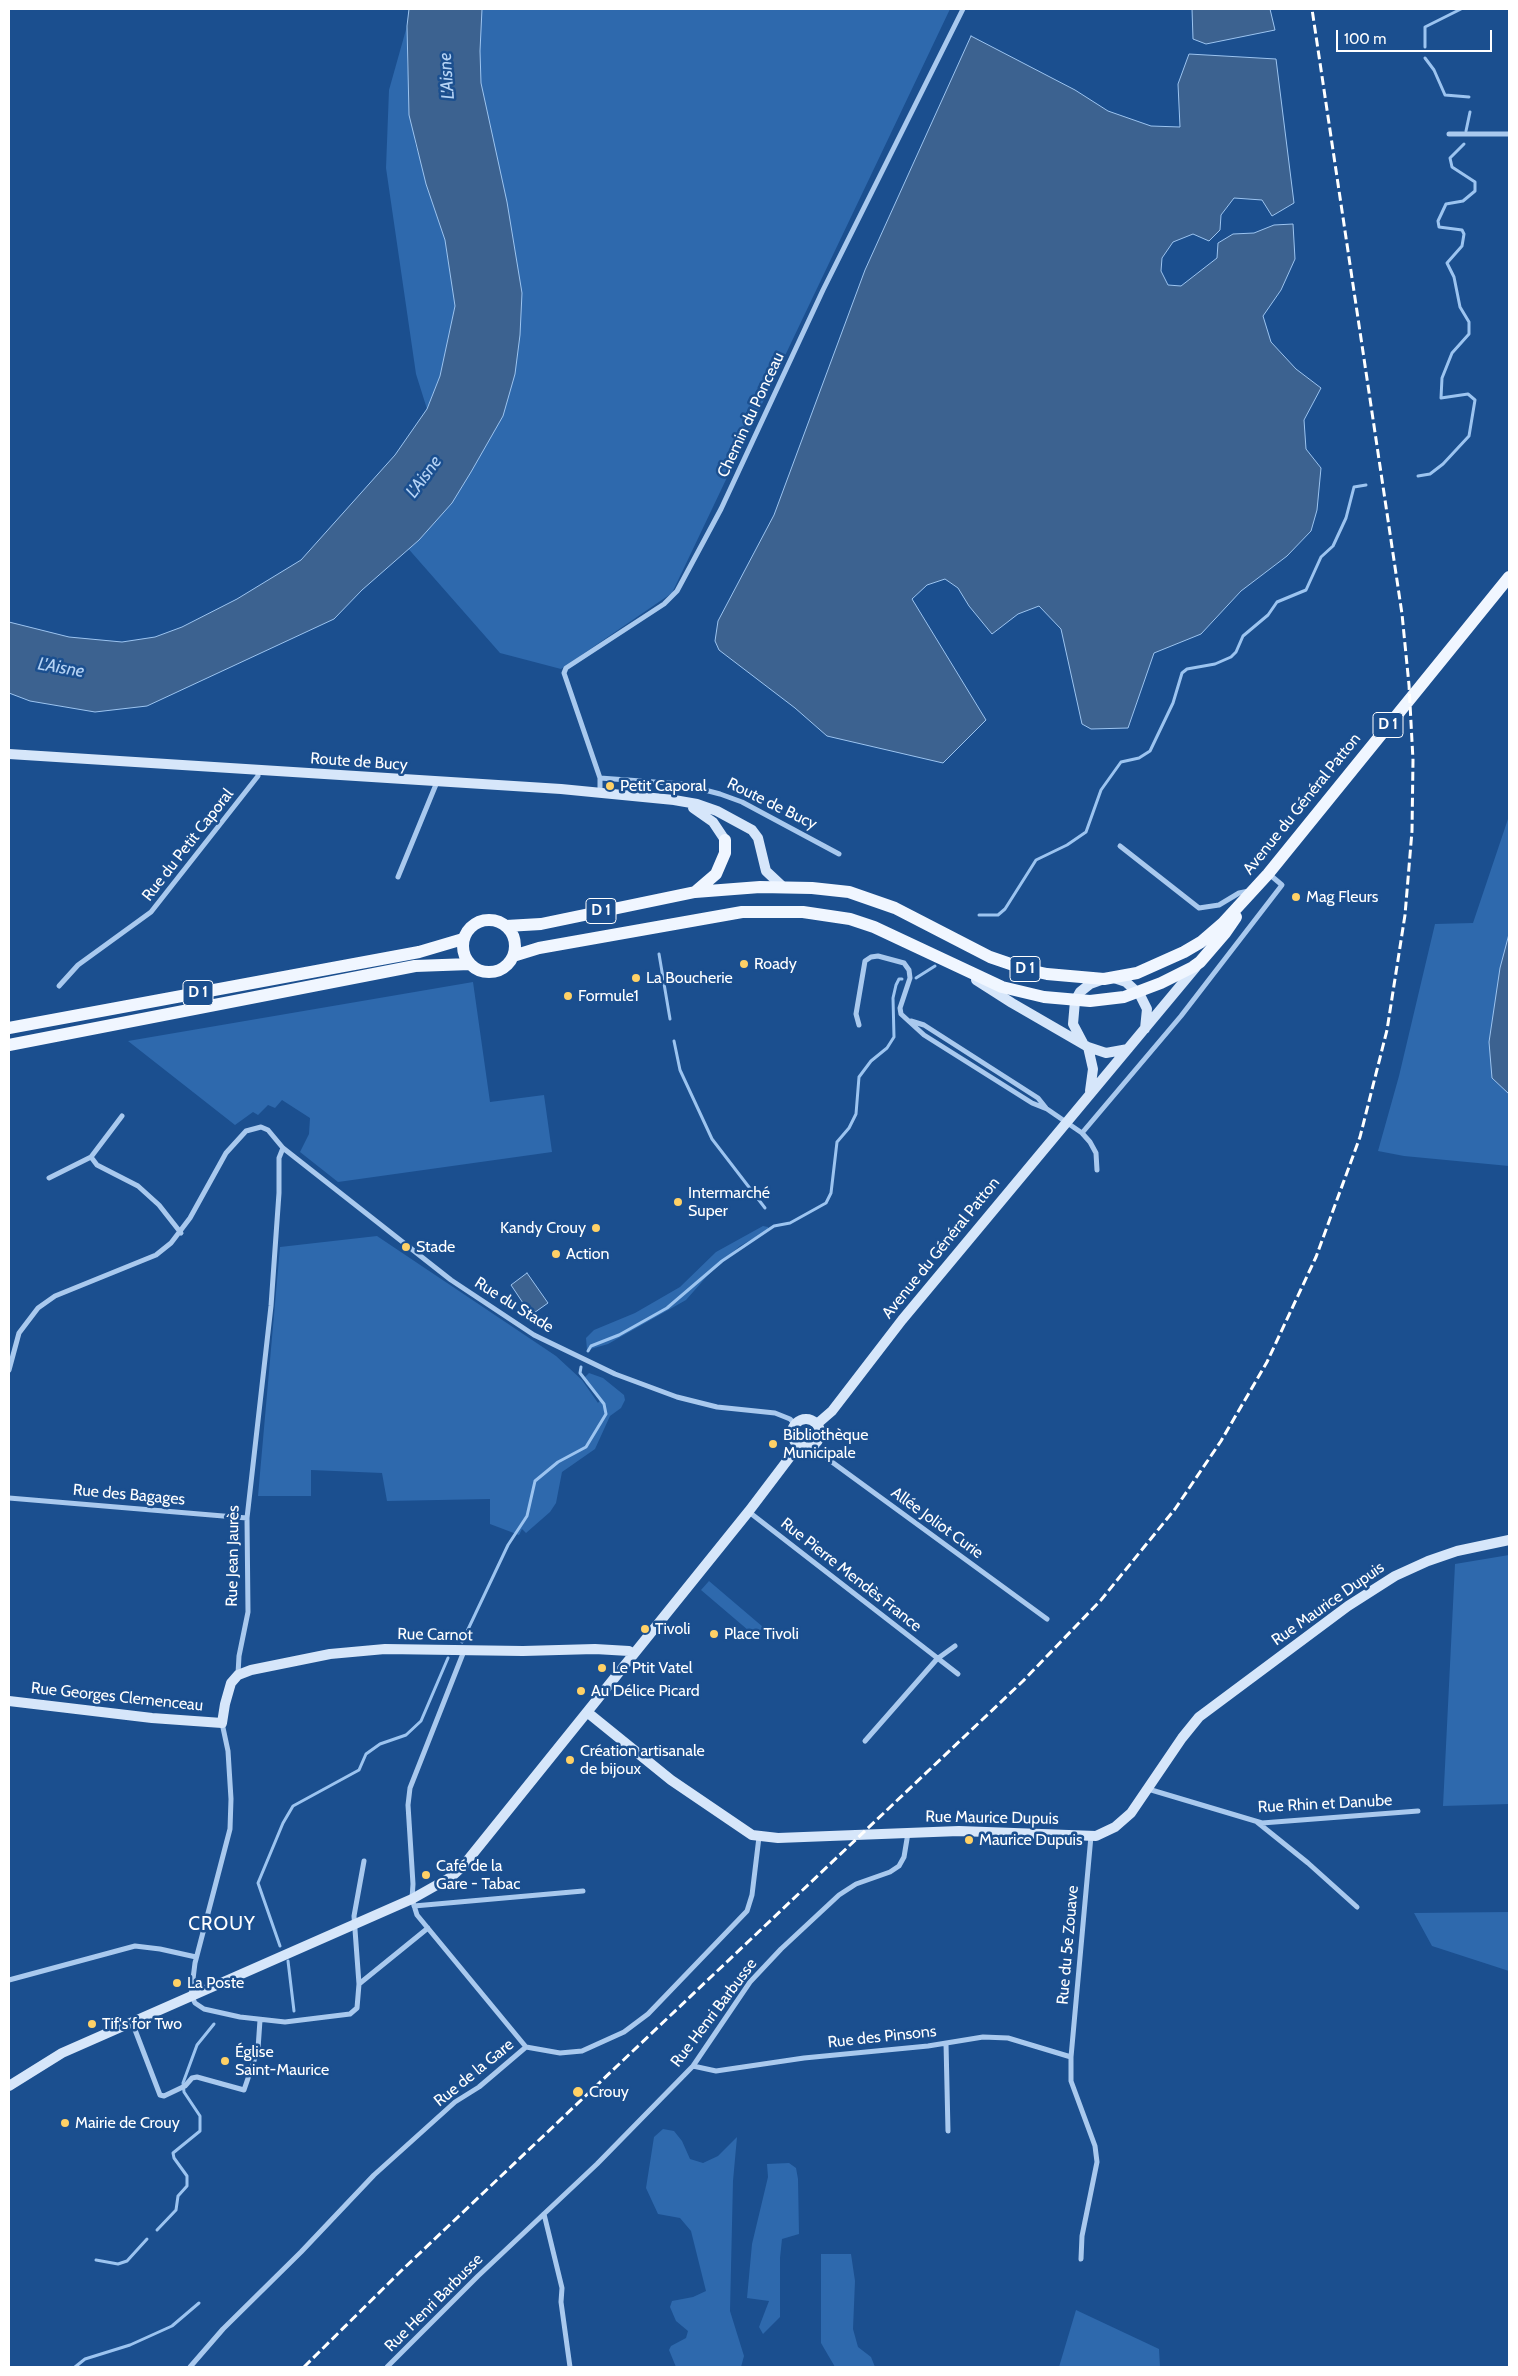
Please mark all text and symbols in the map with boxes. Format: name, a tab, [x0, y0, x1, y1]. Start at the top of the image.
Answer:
scale bar	[1338, 20, 1494, 52]
text: 100 m	[1344, 30, 1386, 48]
water label: L'Aisne	[435, 52, 459, 100]
street label: Chemin du Ponceau	[714, 349, 788, 481]
water label: L'Aisne	[401, 452, 447, 502]
water label: L'Aisne	[36, 653, 86, 683]
road number: D 1	[1373, 712, 1403, 738]
street label: Avenue du Général Patton	[1239, 730, 1365, 878]
street label: Route de Bucy	[310, 749, 408, 775]
street label: Route de Bucy	[724, 774, 820, 834]
place label: Petit Caporal	[620, 776, 707, 796]
marker: Petit Caporal	[604, 780, 616, 792]
street label: Rue du Petit Caporal	[138, 785, 238, 905]
place label: Mag Fleurs	[1306, 887, 1378, 907]
marker: Mag Fleurs	[1290, 891, 1302, 903]
road number: D 1	[586, 898, 616, 924]
place label: Roady	[754, 954, 797, 974]
road number: D 1	[1010, 956, 1040, 982]
marker: Roady	[738, 958, 750, 970]
place label: La Boucherie	[646, 968, 733, 988]
marker: La Boucherie	[630, 972, 642, 984]
road number: D 1	[183, 980, 213, 1006]
place label: Formule1	[578, 986, 639, 1006]
marker: Formule1	[562, 990, 574, 1002]
street label: Avenue du Général Patton	[878, 1174, 1004, 1322]
place label: Intermarché Super	[688, 1183, 770, 1221]
marker: Intermarché Super	[672, 1196, 684, 1208]
place label: Kandy Crouy	[500, 1218, 586, 1238]
marker: Kandy Crouy	[590, 1222, 602, 1234]
place label: Stade	[416, 1237, 455, 1257]
marker: Stade	[400, 1241, 412, 1253]
place label: Action	[566, 1244, 609, 1264]
marker: Action	[550, 1248, 562, 1260]
street label: Rue du Stade	[471, 1273, 557, 1337]
place label: Bibliothèque Municipale	[783, 1425, 868, 1463]
marker: Bibliothèque Municipale	[767, 1438, 779, 1450]
street label: Rue des Bagages	[72, 1481, 186, 1509]
street label: Allée Joliot Curie	[887, 1483, 987, 1563]
street label: Rue Jean Jaurès	[223, 1505, 243, 1607]
street label: Rue Pierre Mendès France	[777, 1514, 925, 1636]
street label: Rue Maurice Dupuis	[1268, 1558, 1388, 1650]
place label: Tivoli	[655, 1619, 690, 1639]
marker: Tivoli	[639, 1623, 651, 1635]
place label: Place Tivoli	[724, 1624, 799, 1644]
street label: Rue Carnot	[397, 1625, 473, 1645]
marker: Place Tivoli	[708, 1628, 720, 1640]
place label: Le Ptit Vatel	[612, 1658, 693, 1678]
marker: Le Ptit Vatel	[596, 1662, 608, 1674]
street label: Rue Georges Clemenceau	[30, 1678, 204, 1716]
place label: Au Délice Picard	[591, 1681, 700, 1701]
marker: Au Délice Picard	[575, 1685, 587, 1697]
place label: Création artisanale de bijoux	[580, 1741, 705, 1779]
marker: Création artisanale de bijoux	[564, 1754, 576, 1766]
street label: Rue Rhin et Danube	[1257, 1791, 1393, 1817]
street label: Rue Maurice Dupuis	[925, 1807, 1059, 1829]
place label: Maurice Dupuis	[979, 1830, 1083, 1850]
marker: Maurice Dupuis	[963, 1834, 975, 1846]
place label: Café de la Gare - Tabac	[436, 1856, 521, 1894]
marker: Café de la Gare - Tabac	[420, 1869, 432, 1881]
street label: Rue du 5e Zouave	[1053, 1885, 1083, 2005]
district label: CROUY	[188, 1913, 256, 1935]
street label: Rue Henri Barbusse	[667, 1955, 761, 2071]
place label: La Poste	[187, 1973, 244, 1993]
marker: La Poste	[171, 1977, 183, 1989]
place label: Tif's for Two	[102, 2014, 182, 2034]
marker: Tif's for Two	[86, 2018, 98, 2030]
street label: Rue des Pinsons	[827, 2022, 937, 2052]
street label: Rue de la Gare	[430, 2035, 518, 2111]
place label: Église Saint-Maurice	[235, 2042, 329, 2080]
marker: Église Saint-Maurice	[219, 2055, 231, 2067]
place label: Crouy	[589, 2082, 629, 2102]
marker: Crouy	[571, 2085, 585, 2099]
place label: Mairie de Crouy	[75, 2113, 180, 2133]
marker: Mairie de Crouy	[59, 2117, 71, 2129]
street label: Rue Henri Barbusse	[381, 2250, 487, 2356]

